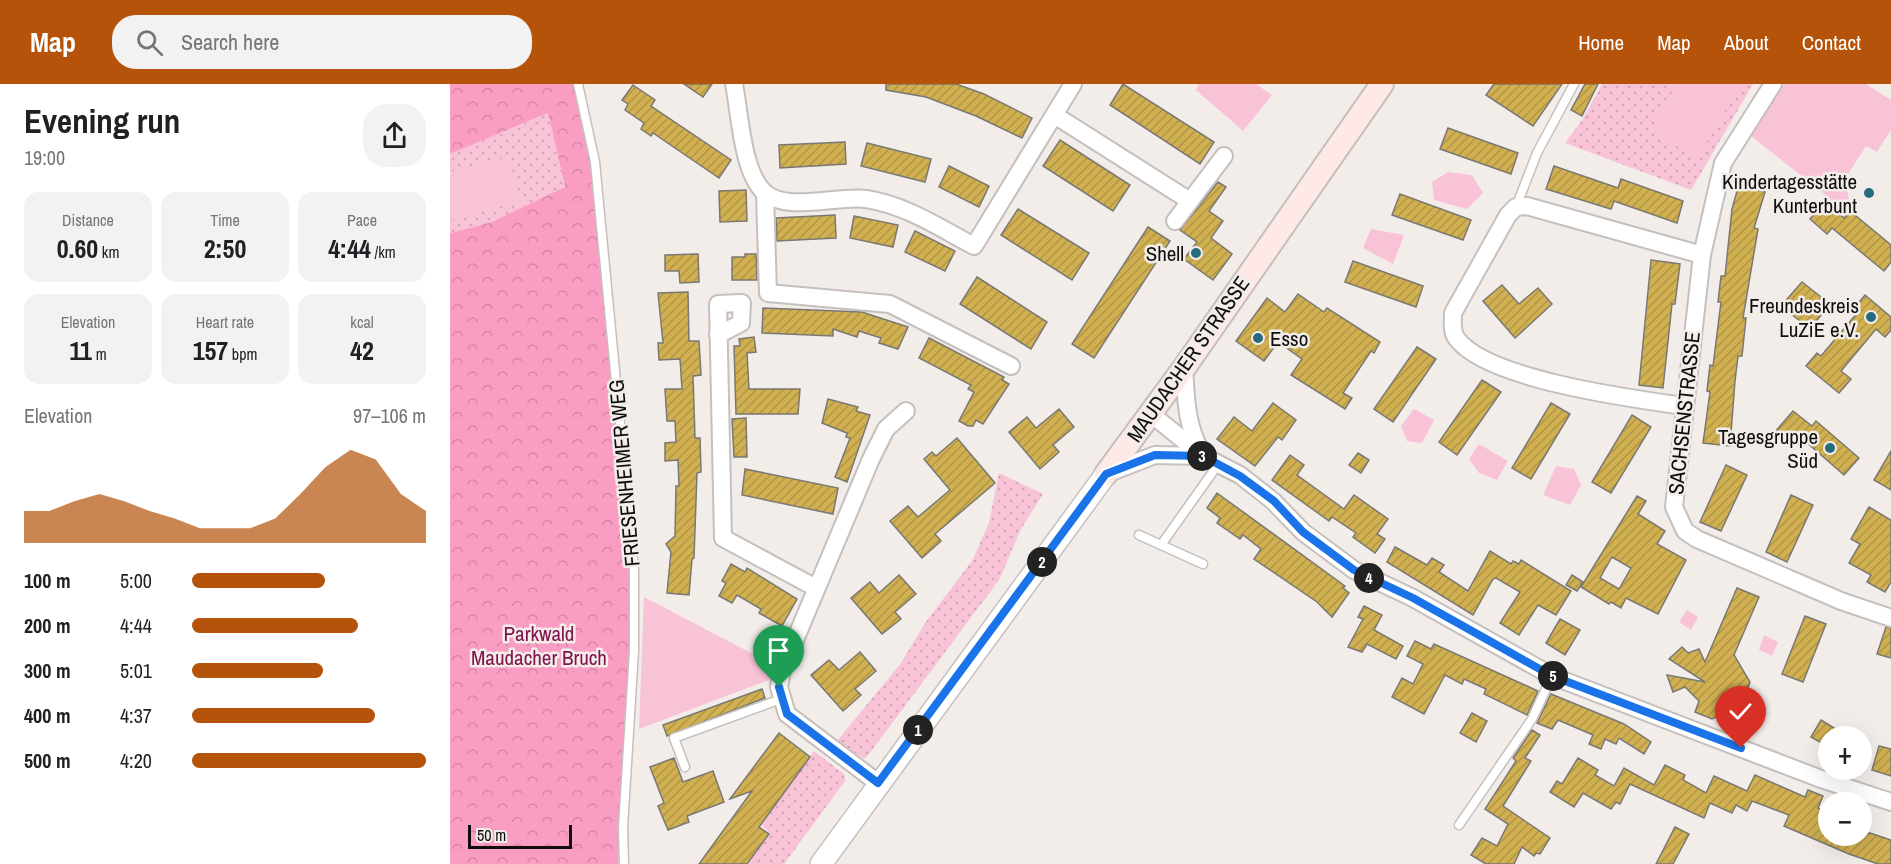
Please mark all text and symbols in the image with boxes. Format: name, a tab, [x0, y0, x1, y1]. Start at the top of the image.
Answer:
search box	[112, 15, 532, 69]
text: Map	[30, 23, 76, 61]
icon: search	[133, 26, 166, 59]
text: Search here	[181, 27, 279, 57]
text: Home	[1578, 28, 1624, 57]
text: Map	[1657, 28, 1691, 57]
text: About	[1724, 28, 1769, 57]
text: Contact	[1802, 28, 1861, 57]
text: Evening run	[24, 99, 180, 143]
button: share	[363, 104, 426, 167]
text: 19:00	[24, 144, 65, 171]
place label: Kindertagesstätte Kunterbunt	[1722, 167, 1857, 220]
marker: Kindertagesstätte Kunterbunt	[1862, 186, 1876, 200]
text: Distance	[62, 209, 114, 231]
text: Time	[210, 209, 240, 231]
text: Pace	[347, 209, 377, 231]
text: 0.60	[57, 231, 98, 266]
text: 2:50	[204, 231, 246, 266]
text: 4:44	[328, 231, 371, 266]
place label: Shell	[1146, 239, 1184, 268]
text: km	[98, 241, 119, 263]
text: /km	[371, 241, 396, 263]
marker: Shell	[1189, 246, 1203, 260]
street label: MAUDACHER STRASSE	[1120, 270, 1256, 448]
place label: Freundeskreis LuZiE e.V.	[1749, 291, 1859, 344]
marker: Freundeskreis LuZiE e.V.	[1864, 310, 1878, 324]
text: Elevation	[61, 311, 115, 333]
text: Heart rate	[196, 311, 254, 333]
text: kcal	[350, 311, 374, 333]
place label: Esso	[1270, 324, 1308, 353]
street label: SACHSENSTRASSE	[1661, 330, 1707, 496]
marker: Esso	[1251, 331, 1265, 345]
text: 11	[69, 333, 92, 368]
text: 157	[193, 333, 228, 368]
text: 42	[350, 333, 374, 368]
text: m	[92, 343, 107, 365]
text: bpm	[228, 343, 257, 365]
street label: FRIESENHEIMER WEG	[601, 378, 647, 568]
text: Elevation	[24, 402, 92, 429]
text: 97–106 m	[353, 402, 426, 429]
place label: Tagesgruppe Süd	[1718, 422, 1818, 475]
pin: 3	[1187, 441, 1217, 471]
marker: Tagesgruppe Süd	[1823, 441, 1837, 455]
text: 3	[1198, 445, 1206, 467]
pin: 2	[1027, 547, 1057, 577]
text: 2	[1038, 551, 1046, 573]
pin: 4	[1354, 563, 1384, 593]
text: 100 m	[24, 567, 71, 594]
text: 5:00	[120, 567, 152, 594]
text: 4	[1365, 567, 1373, 589]
text: 200 m	[24, 612, 71, 639]
text: 4:44	[120, 612, 152, 639]
park label: Parkwald Maudacher Bruch	[471, 619, 607, 672]
pin	[753, 625, 804, 687]
icon: arrive	[762, 634, 795, 667]
text: 300 m	[24, 657, 71, 684]
text: 5:01	[120, 657, 152, 684]
pin: 5	[1538, 661, 1568, 691]
text: 5	[1549, 665, 1557, 687]
pin	[1715, 686, 1766, 748]
icon: check	[1724, 695, 1757, 728]
text: 400 m	[24, 702, 71, 729]
text: 4:37	[120, 702, 152, 729]
pin: 1	[903, 715, 933, 745]
text: 1	[914, 719, 922, 741]
map controls	[1818, 726, 1872, 846]
button: +	[1818, 726, 1872, 780]
text: 500 m	[24, 747, 71, 774]
text: 4:20	[120, 747, 152, 774]
button: −	[1818, 792, 1872, 846]
scale bar	[468, 822, 572, 850]
text: 50 m	[477, 824, 506, 846]

